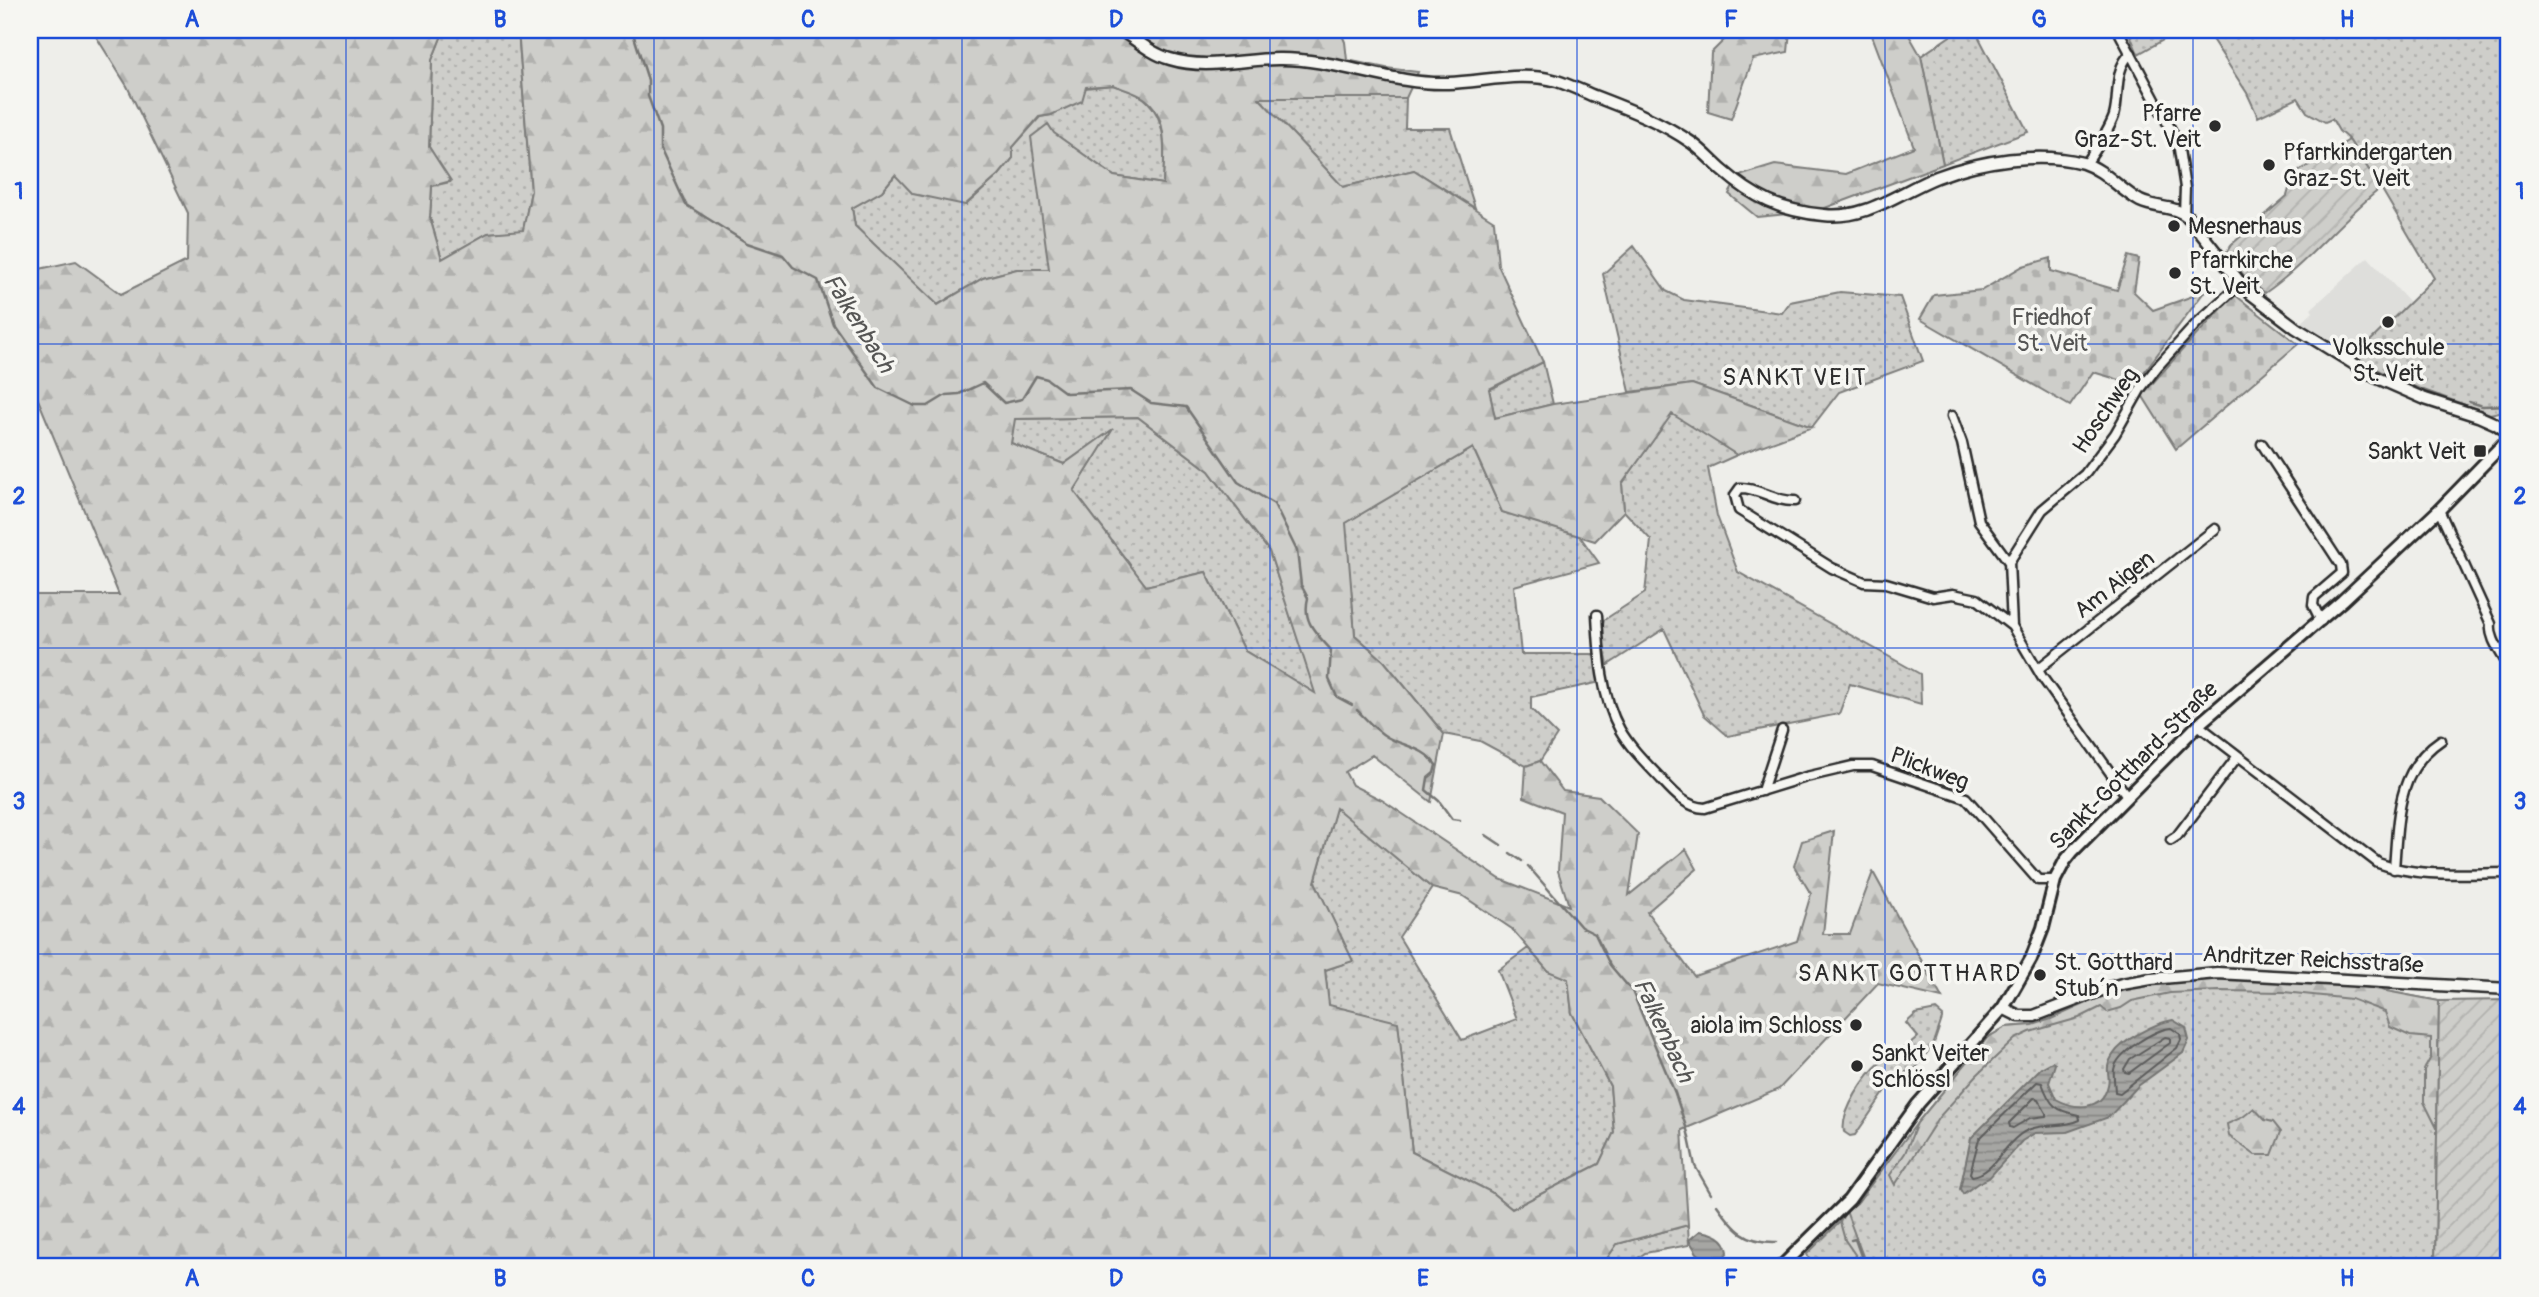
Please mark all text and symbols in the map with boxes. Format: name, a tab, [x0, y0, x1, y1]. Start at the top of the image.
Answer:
text: A	[185, 5, 200, 34]
text: B	[493, 5, 507, 34]
text: C	[801, 5, 815, 34]
text: D	[1109, 5, 1123, 34]
text: E	[1417, 5, 1429, 34]
text: F	[1724, 5, 1738, 34]
text: G	[2031, 5, 2047, 34]
text: H	[2340, 5, 2354, 34]
place label: Pfarre Graz-St. Veit	[2074, 99, 2202, 154]
marker: Pfarre Graz-St. Veit	[2207, 118, 2223, 134]
place label: Pfarrkindergarten Graz-St. Veit	[2283, 138, 2452, 193]
marker: Pfarrkindergarten Graz-St. Veit	[2261, 157, 2277, 173]
text: 1	[15, 177, 24, 206]
text: 1	[2516, 177, 2525, 206]
place label: Mesnerhaus	[2188, 212, 2302, 241]
marker: Mesnerhaus	[2166, 218, 2182, 234]
place label: Pfarrkirche St. Veit	[2189, 246, 2294, 301]
marker: Pfarrkirche St. Veit	[2167, 265, 2183, 281]
water label: Falkenbach	[817, 268, 901, 380]
park label: Friedhof St. Veit	[2011, 303, 2093, 358]
marker: Volksschule St. Veit	[2380, 314, 2396, 330]
place label: Volksschule St. Veit	[2332, 333, 2445, 388]
street label: Hoschweg	[2066, 362, 2145, 459]
district label: SANKT VEIT	[1722, 363, 1868, 392]
place label: Sankt Veit	[2367, 437, 2467, 466]
marker: Sankt Veit	[2472, 443, 2488, 459]
text: 2	[13, 482, 26, 511]
text: 2	[2514, 482, 2527, 511]
street label: Am Aigen	[2068, 544, 2160, 625]
street label: Sankt-Gotthard-Straße	[2043, 674, 2224, 856]
street label: Plickweg	[1886, 740, 1973, 797]
text: 3	[13, 787, 25, 816]
text: 3	[2514, 787, 2526, 816]
street label: Andritzer Reichsstraße	[2202, 939, 2425, 980]
place label: St. Gotthard Stub´n	[2054, 948, 2173, 1003]
district label: SANKT GOTTHARD	[1798, 959, 2022, 988]
marker: St. Gotthard Stub´n	[2032, 967, 2048, 983]
water label: Falkenbach	[1627, 974, 1701, 1088]
place label: aiola im Schloss	[1690, 1011, 1842, 1040]
marker: aiola im Schloss	[1848, 1017, 1864, 1033]
place label: Sankt Veiter Schlössl	[1871, 1039, 1989, 1094]
marker: Sankt Veiter Schlössl	[1849, 1058, 1865, 1074]
text: 4	[12, 1092, 26, 1121]
text: 4	[2513, 1092, 2527, 1121]
text: A	[185, 1264, 200, 1293]
text: B	[493, 1264, 507, 1293]
text: C	[801, 1264, 815, 1293]
text: D	[1109, 1264, 1123, 1293]
text: E	[1417, 1264, 1429, 1293]
text: F	[1724, 1264, 1738, 1293]
text: G	[2031, 1264, 2047, 1293]
text: H	[2340, 1264, 2354, 1293]

